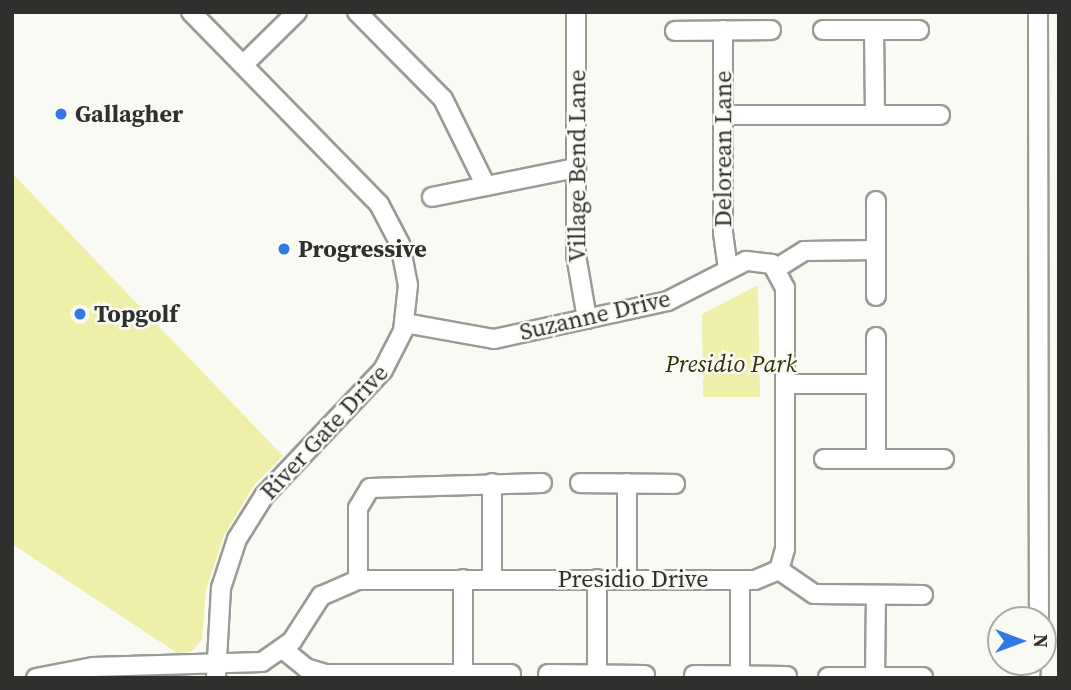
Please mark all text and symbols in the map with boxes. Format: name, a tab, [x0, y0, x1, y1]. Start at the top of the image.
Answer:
street label: Village Bend Lane	[563, 70, 591, 262]
street label: Delorean Lane	[709, 71, 737, 227]
place label: Gallagher	[75, 100, 183, 128]
marker: Gallagher	[53, 106, 69, 122]
place label: Progressive	[298, 235, 427, 263]
marker: Progressive	[276, 241, 292, 257]
street label: Suzanne Drive	[517, 284, 673, 346]
place label: Topgolf	[94, 300, 178, 328]
marker: Topgolf	[72, 306, 88, 322]
park label: Presidio Park	[665, 350, 797, 378]
street label: River Gate Drive	[254, 359, 394, 505]
street label: Presidio Drive	[557, 565, 709, 593]
north arrow	[987, 606, 1057, 676]
text: N	[1028, 634, 1054, 648]

